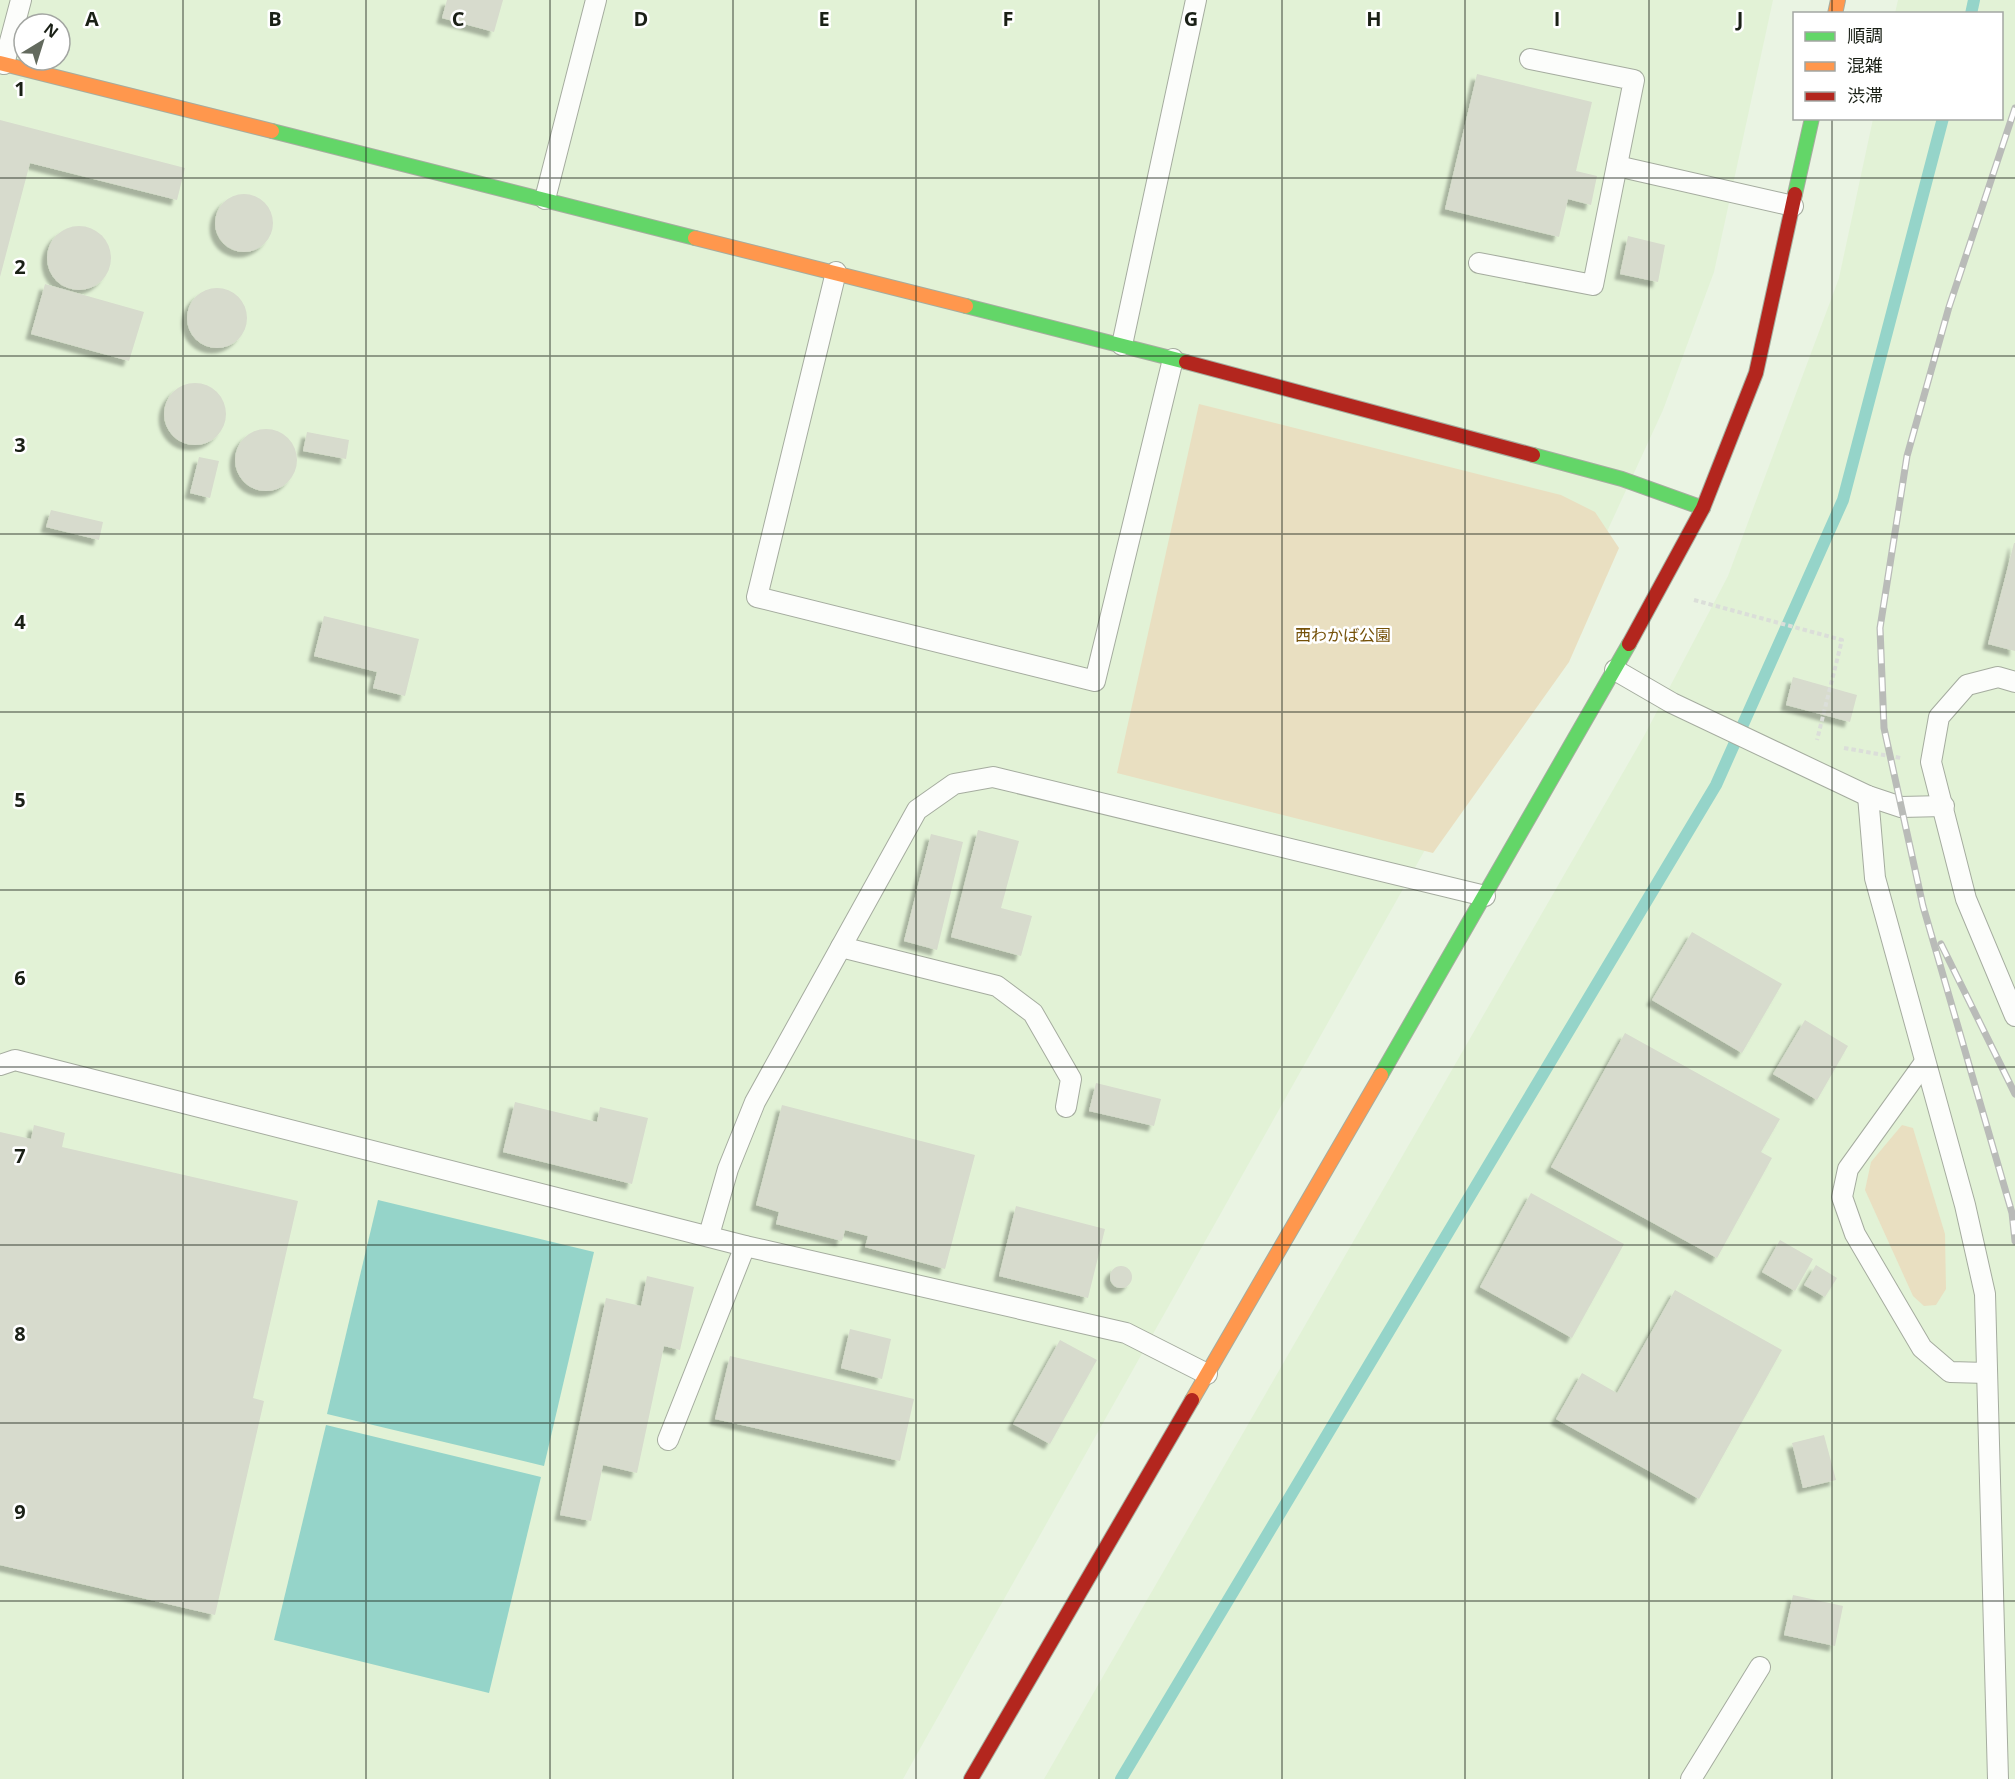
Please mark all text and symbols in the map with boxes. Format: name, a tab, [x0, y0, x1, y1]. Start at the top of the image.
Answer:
text: A	[85, 5, 99, 32]
text: B	[268, 5, 282, 32]
text: C	[452, 5, 465, 32]
text: D	[634, 5, 648, 32]
text: E	[818, 5, 830, 32]
text: F	[1003, 5, 1013, 32]
text: G	[1184, 5, 1198, 32]
text: H	[1366, 5, 1382, 32]
text: I	[1554, 5, 1560, 32]
text: J	[1735, 5, 1743, 32]
north arrow	[12, 12, 72, 72]
legend	[1793, 12, 2003, 120]
text: N	[39, 18, 63, 43]
text: 順調	[1847, 23, 1883, 47]
text: 混雑	[1847, 53, 1883, 77]
text: 1	[14, 75, 26, 102]
text: 渋滞	[1847, 83, 1883, 107]
text: 2	[14, 253, 26, 280]
text: 3	[14, 431, 26, 458]
text: 4	[14, 608, 26, 635]
park label: 西わかば公園	[1295, 624, 1391, 646]
text: 5	[14, 786, 26, 813]
text: 6	[14, 964, 26, 991]
text: 7	[14, 1142, 26, 1169]
text: 8	[14, 1320, 26, 1347]
text: 9	[14, 1498, 26, 1525]

